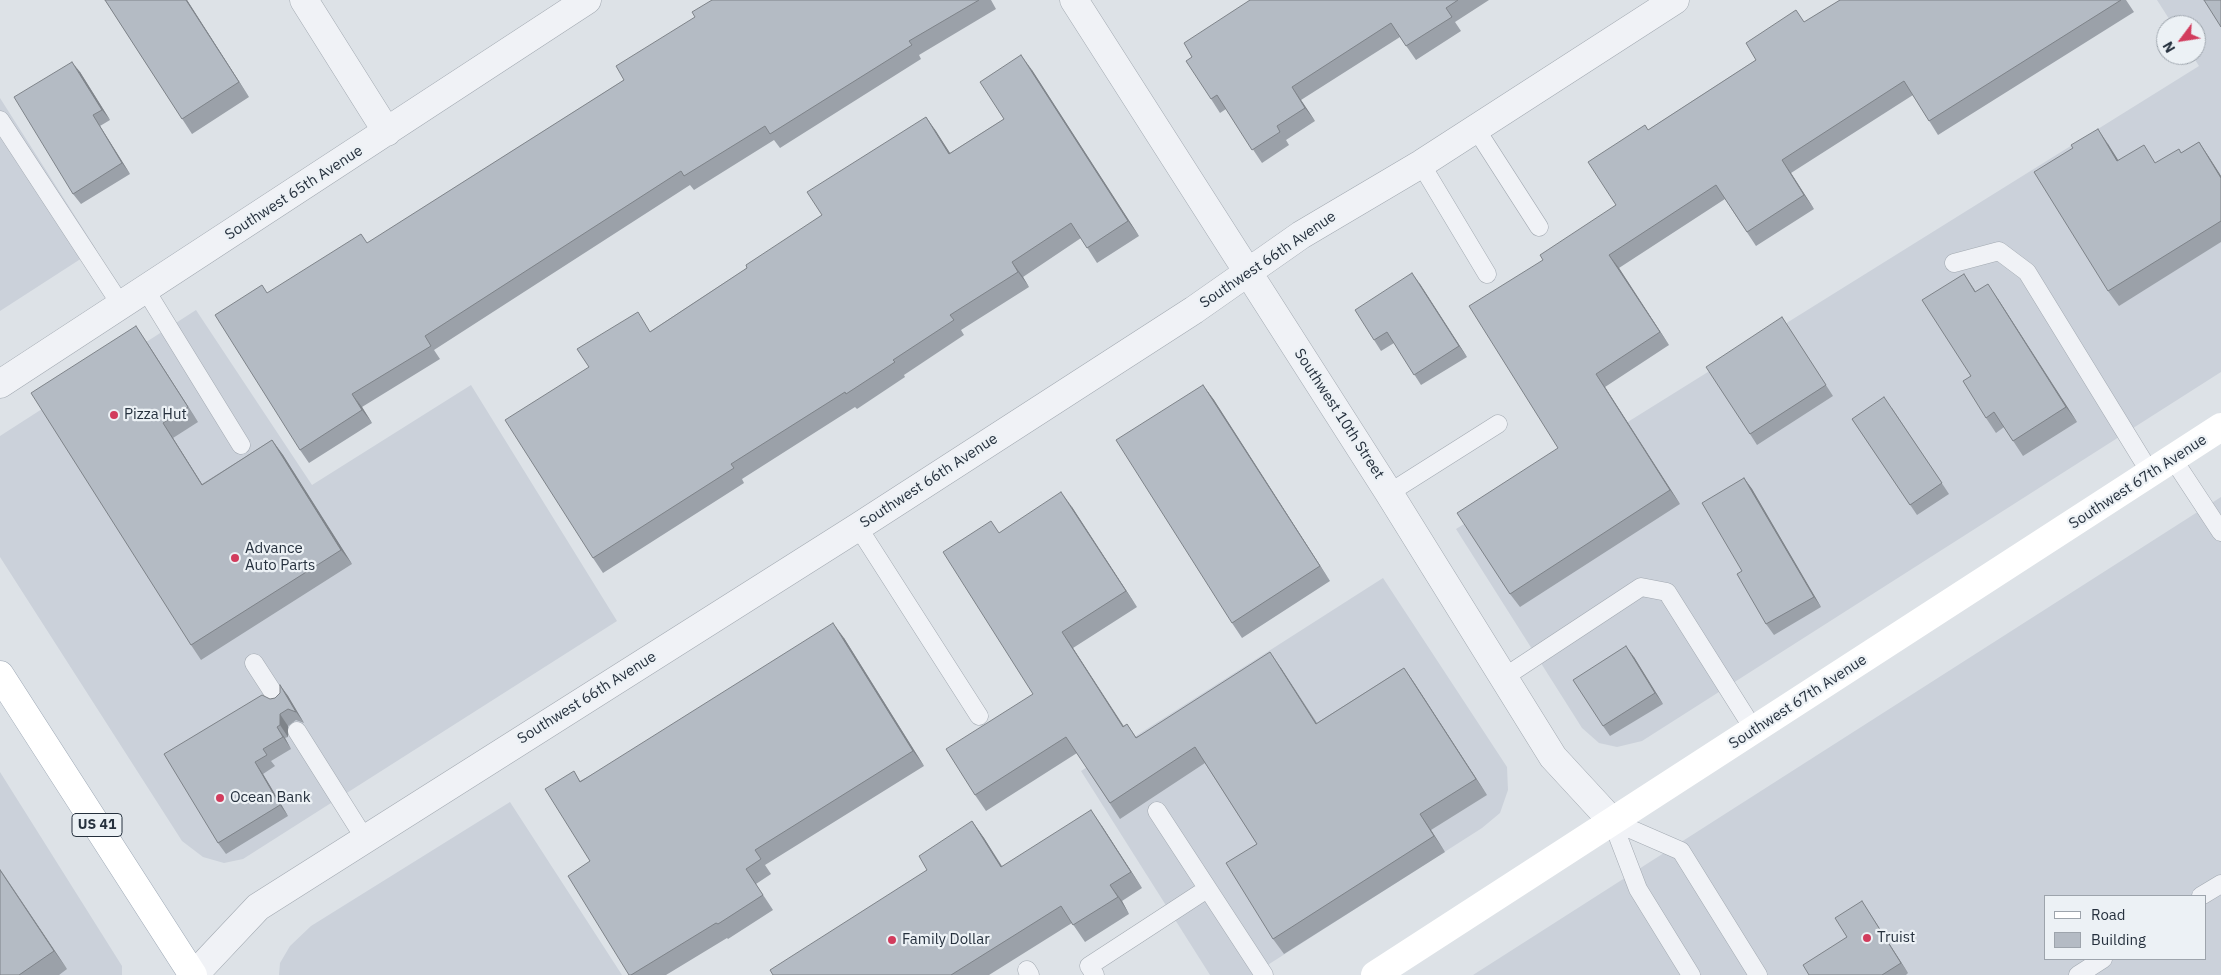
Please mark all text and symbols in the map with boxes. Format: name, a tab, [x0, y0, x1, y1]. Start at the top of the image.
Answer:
north arrow	[2156, 15, 2206, 65]
text: N	[2159, 38, 2179, 56]
street label: Southwest 65th Avenue	[222, 142, 366, 244]
street label: Southwest 66th Avenue	[1196, 208, 1340, 312]
street label: Southwest 10th Street	[1290, 346, 1388, 482]
place label: Pizza Hut	[124, 406, 187, 424]
marker: Pizza Hut	[108, 409, 120, 421]
street label: Southwest 66th Avenue	[857, 430, 1001, 532]
street label: Southwest 67th Avenue	[2066, 431, 2210, 533]
place label: Advance Auto Parts	[245, 540, 315, 575]
marker: Advance Auto Parts	[229, 552, 241, 564]
street label: Southwest 66th Avenue	[514, 648, 660, 748]
street label: Southwest 67th Avenue	[1726, 651, 1870, 753]
place label: Ocean Bank	[230, 789, 311, 807]
marker: Ocean Bank	[214, 792, 226, 804]
road number: US 41	[72, 814, 122, 836]
legend	[2044, 895, 2206, 960]
text: Road	[2091, 905, 2126, 924]
place label: Truist	[1877, 929, 1915, 947]
text: Building	[2091, 930, 2146, 949]
place label: Family Dollar	[902, 931, 990, 949]
marker: Truist	[1861, 932, 1873, 944]
marker: Family Dollar	[886, 934, 898, 946]

